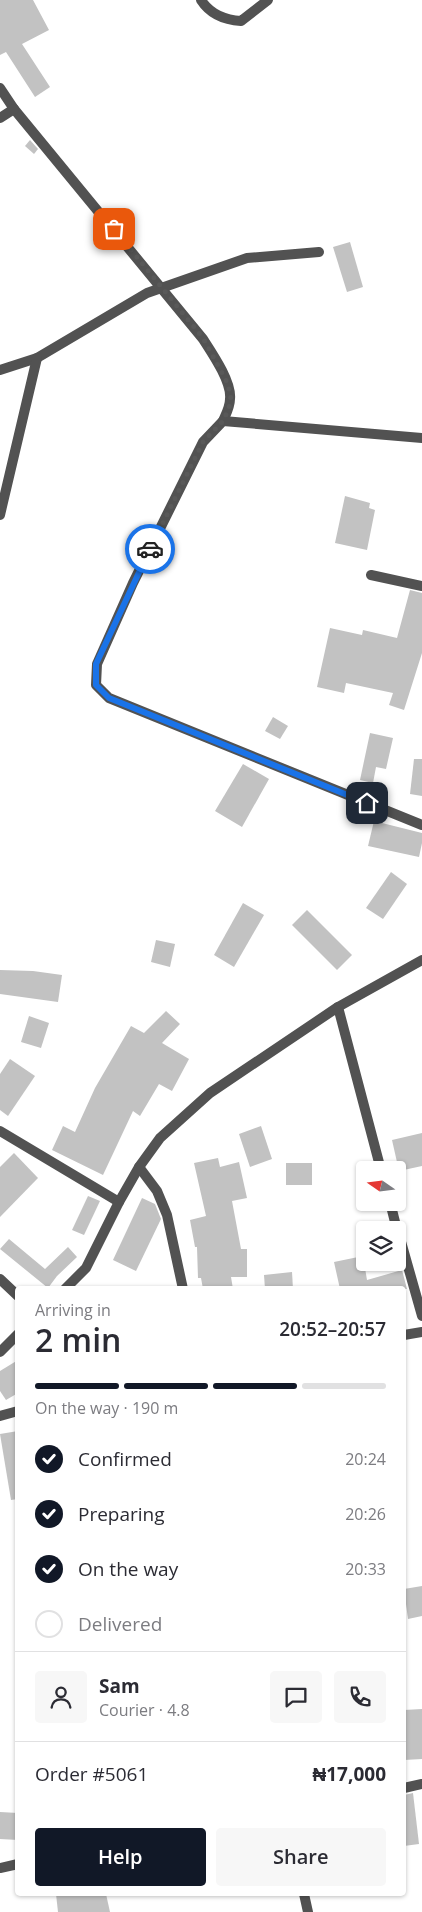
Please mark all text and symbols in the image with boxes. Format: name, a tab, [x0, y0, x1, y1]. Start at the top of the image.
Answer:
pin	[93, 208, 135, 250]
icon: bag	[100, 215, 128, 243]
courier	[125, 524, 175, 574]
icon: car	[136, 535, 164, 563]
pin	[346, 782, 388, 824]
icon: home	[353, 789, 381, 817]
north arrow	[356, 1161, 406, 1211]
map controls	[356, 1161, 406, 1271]
button: layers	[356, 1221, 406, 1271]
text: Arriving in	[35, 1299, 111, 1321]
text: 20:52–20:57	[279, 1316, 386, 1342]
text: 2 min	[35, 1318, 121, 1361]
text: On the way · 190 m	[35, 1397, 178, 1419]
icon: check	[35, 1445, 63, 1473]
text: Confirmed	[78, 1446, 172, 1472]
text: 20:24	[345, 1448, 386, 1470]
icon: check	[35, 1500, 63, 1528]
text: Preparing	[78, 1501, 165, 1527]
text: 20:26	[345, 1503, 386, 1525]
icon: check	[35, 1555, 63, 1583]
text: On the way	[78, 1556, 178, 1582]
text: 20:33	[345, 1558, 386, 1580]
text: Delivered	[78, 1611, 162, 1637]
button: person	[35, 1671, 87, 1723]
button: chat	[270, 1671, 322, 1723]
button: phone	[334, 1671, 386, 1723]
text: Sam	[99, 1673, 140, 1699]
text: Courier · 4.8	[99, 1699, 190, 1721]
text: Order #5061	[35, 1761, 148, 1787]
text: ₦17,000	[313, 1761, 386, 1787]
button: Help	[35, 1828, 206, 1886]
button: Share	[216, 1828, 386, 1886]

